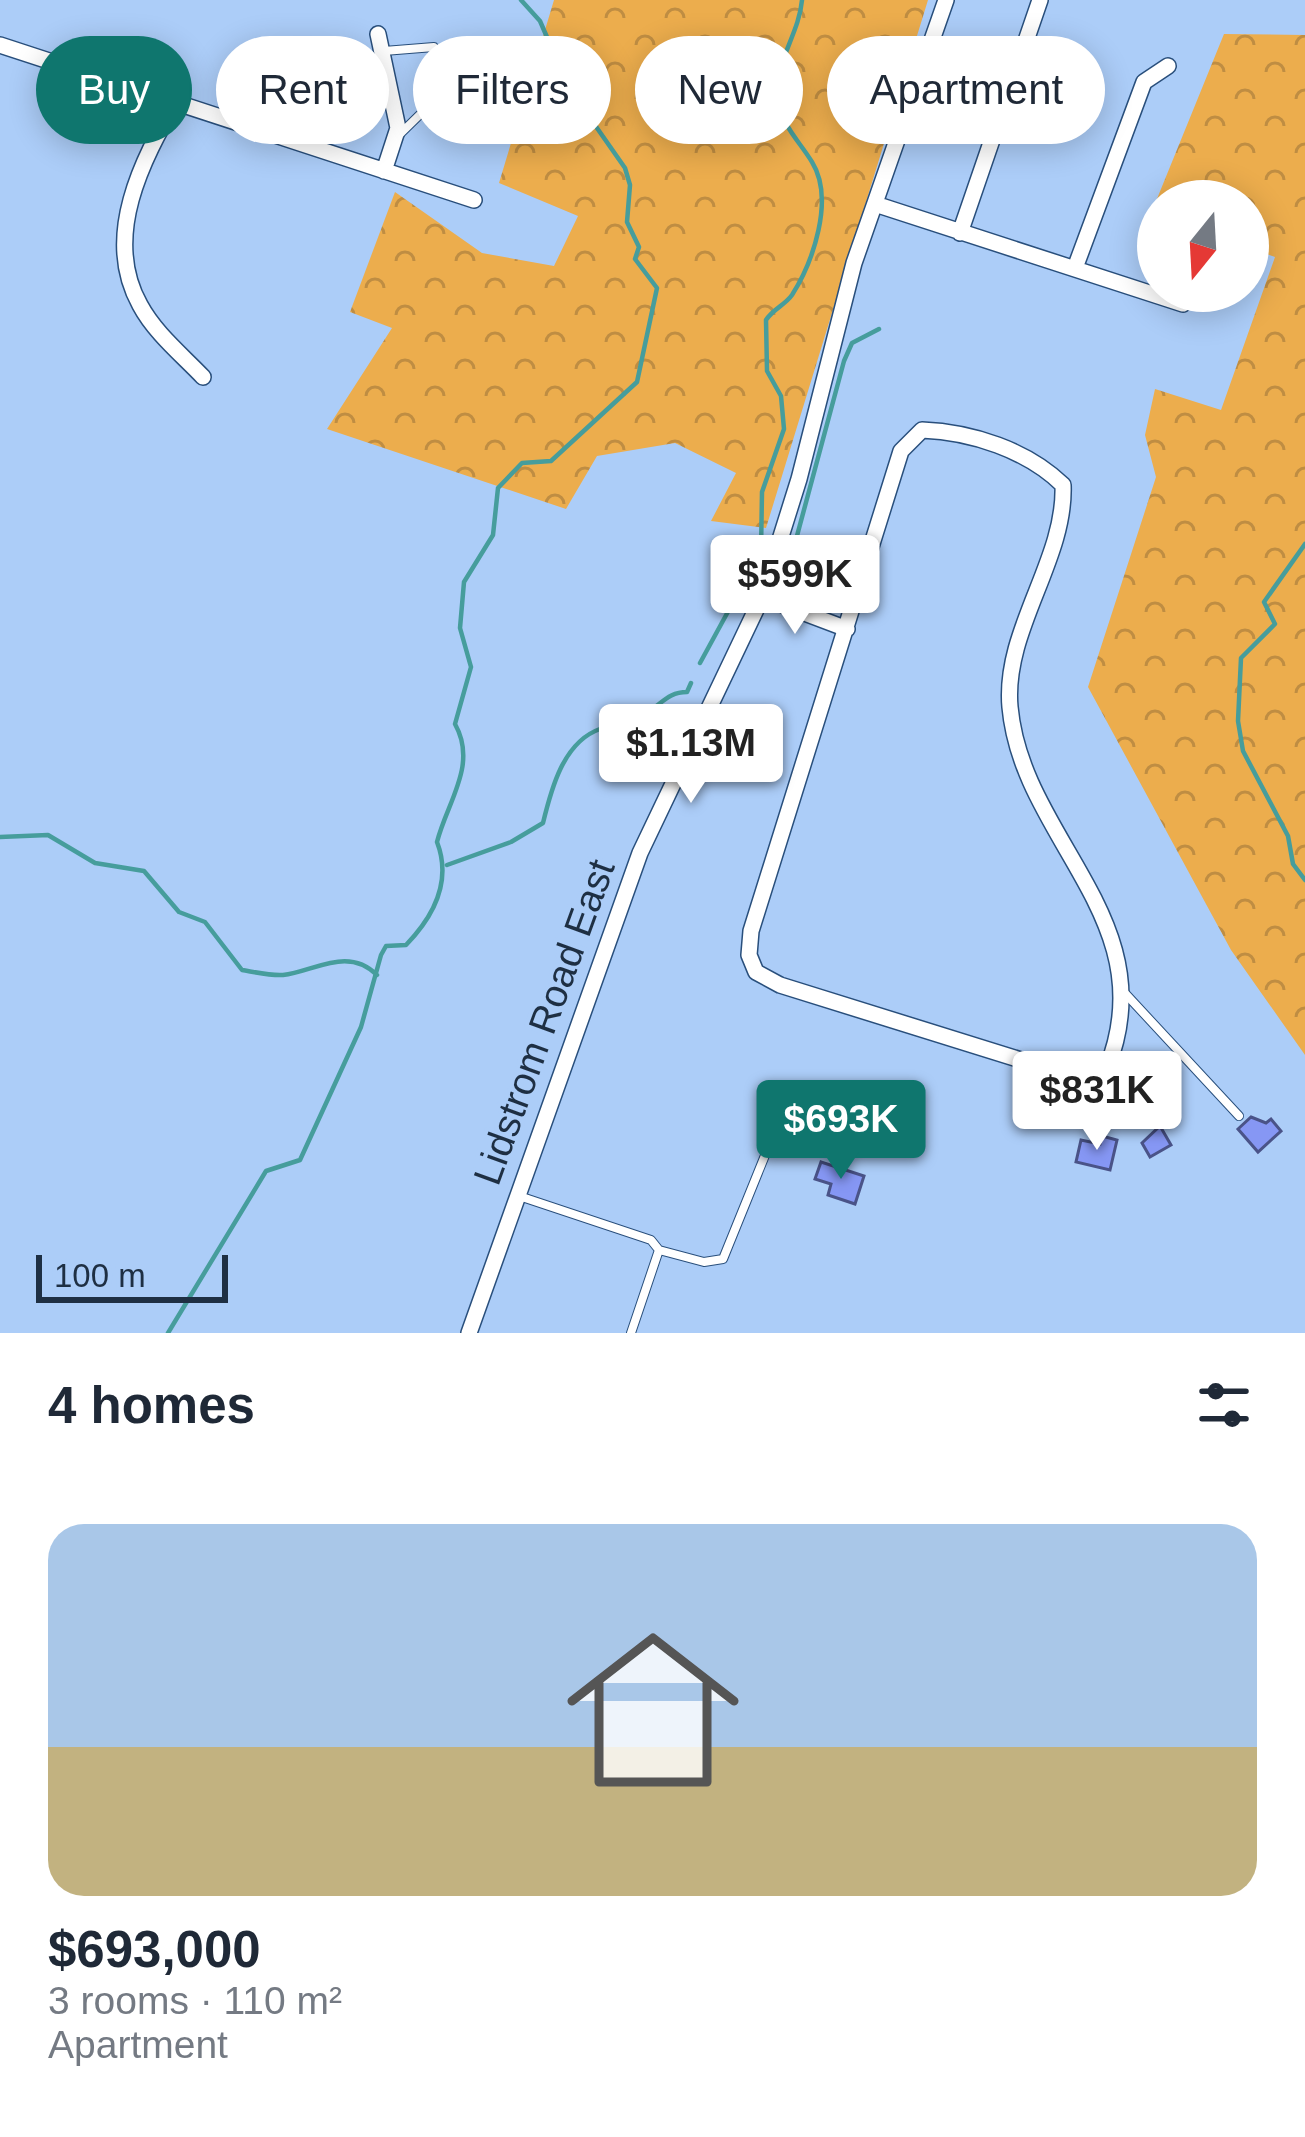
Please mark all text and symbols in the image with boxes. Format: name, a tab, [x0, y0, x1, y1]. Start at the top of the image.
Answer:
chip: Buy	[36, 36, 192, 144]
chip: Rent	[216, 36, 389, 144]
chip: Filters	[413, 36, 611, 144]
chip: New	[635, 36, 803, 144]
chip: Apartment	[827, 36, 1105, 144]
north arrow	[1137, 180, 1269, 312]
map controls	[1137, 180, 1269, 312]
pin: $599K	[711, 535, 879, 637]
text: $599K	[738, 552, 852, 595]
pin: $1.13M	[593, 704, 789, 806]
text: $1.13M	[626, 721, 756, 764]
street label: Lidstrom Road East	[465, 854, 623, 1190]
pin: $831K	[1013, 1051, 1181, 1153]
text: $831K	[1040, 1068, 1154, 1111]
pin: $693K	[757, 1080, 925, 1182]
text: $693K	[784, 1097, 898, 1140]
scale bar	[36, 1249, 228, 1302]
text: 100 m	[54, 1257, 146, 1294]
icon: filters	[1191, 1372, 1257, 1438]
text: 4 homes	[48, 1377, 255, 1434]
icon: home	[545, 1602, 761, 1818]
text: $693,000	[48, 1921, 261, 1978]
text: 3 rooms · 110 m²	[48, 1979, 342, 2022]
text: Apartment	[48, 2023, 228, 2066]

